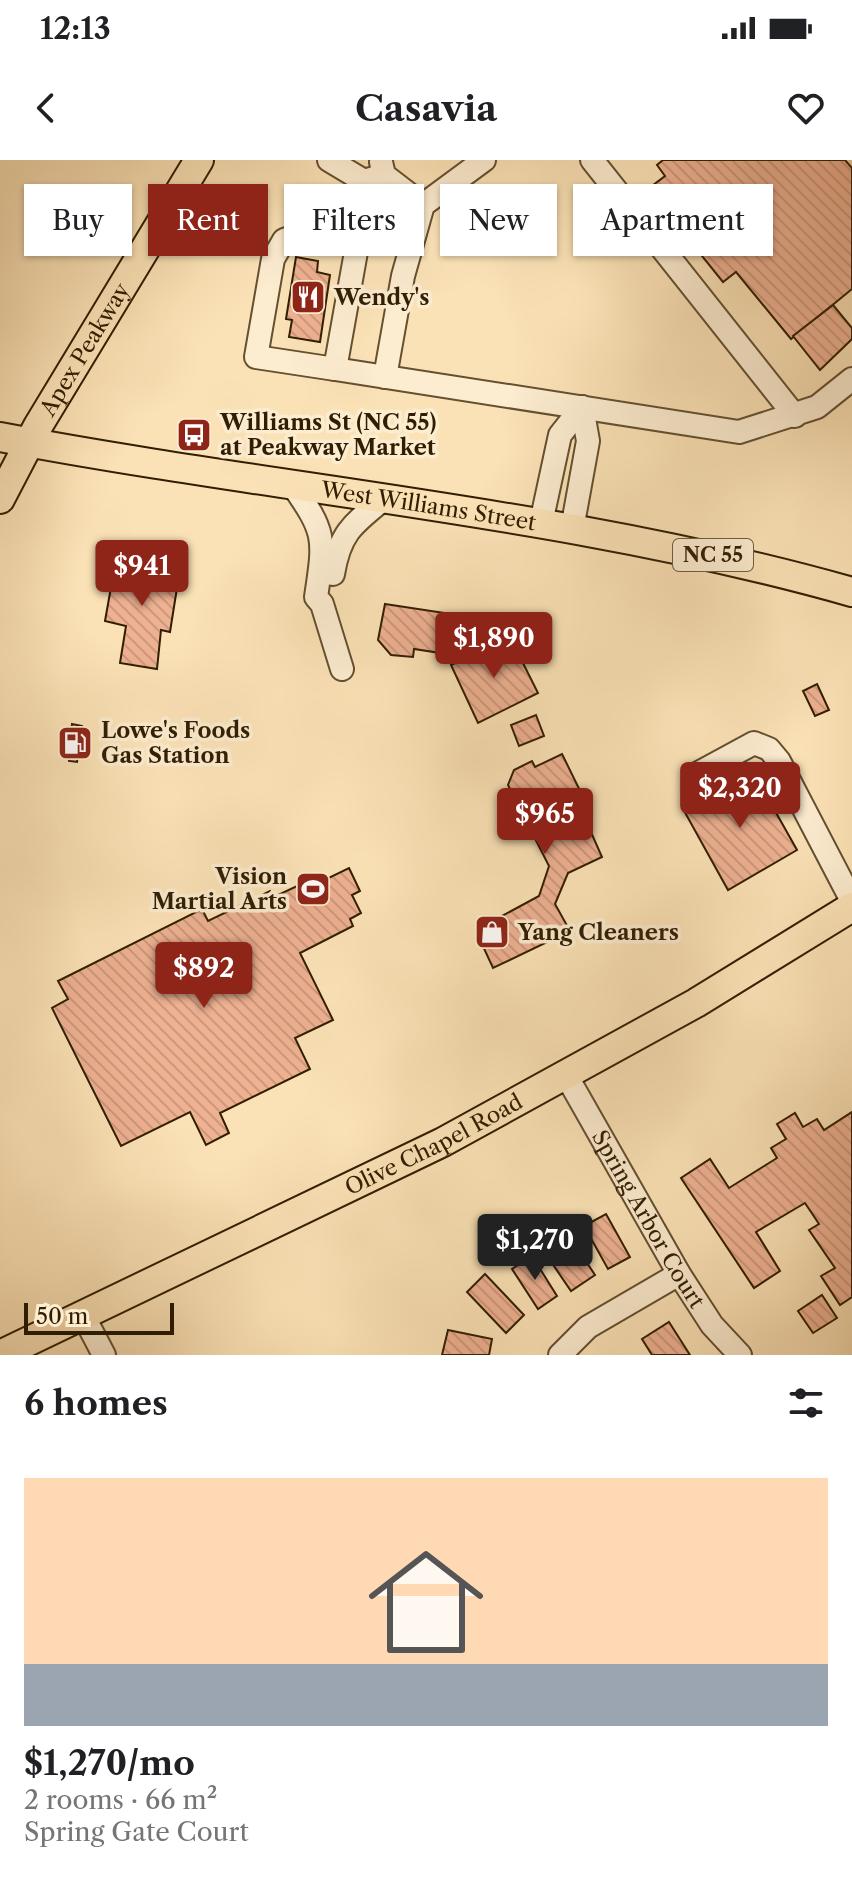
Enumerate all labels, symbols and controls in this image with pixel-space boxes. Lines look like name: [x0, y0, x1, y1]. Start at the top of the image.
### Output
text: 12:13: [40, 10, 111, 47]
icon: back: [24, 86, 68, 130]
text: Casavia: [355, 86, 497, 130]
icon: heart: [784, 86, 828, 130]
chip: Buy: [24, 184, 132, 256]
chip: Rent: [148, 184, 268, 256]
chip: Filters: [284, 184, 424, 256]
chip: New: [440, 184, 557, 256]
chip: Apartment: [573, 184, 773, 256]
street label: Apex Peakway: [33, 277, 135, 422]
restaurant icon: Wendy's: [289, 278, 327, 316]
place label: Wendy's: [333, 284, 429, 311]
place label: Williams St (NC 55) at Peakway Market: [219, 409, 436, 461]
bus stop icon: Williams St (NC 55) at Peakway Market: [175, 416, 213, 454]
street label: West Williams Street: [318, 475, 538, 536]
road number: NC 55: [673, 539, 753, 571]
pin: $941: [95, 540, 189, 608]
text: $941: [113, 550, 171, 582]
pin: $1,890: [429, 612, 559, 680]
text: $1,890: [453, 622, 535, 654]
place label: Lowe's Foods Gas Station: [101, 717, 250, 769]
fuel station icon: Lowe's Foods Gas Station: [56, 724, 94, 762]
pin: $2,320: [675, 762, 805, 830]
text: $2,320: [698, 772, 782, 804]
pin: $965: [498, 788, 592, 856]
text: $965: [515, 798, 575, 830]
place label: Vision Martial Arts: [152, 863, 287, 915]
sports icon: Vision Martial Arts: [294, 870, 332, 908]
shop icon: Yang Cleaners: [473, 913, 511, 951]
place label: Yang Cleaners: [517, 919, 679, 946]
pin: $892: [157, 942, 251, 1010]
text: $892: [173, 952, 235, 984]
street label: Olive Chapel Road: [340, 1088, 527, 1201]
street label: Spring Arbor Court: [587, 1125, 711, 1313]
pin: $1,270: [470, 1214, 600, 1282]
text: $1,270: [496, 1224, 574, 1256]
scale bar: [24, 1299, 174, 1335]
text: 50 m: [36, 1303, 88, 1330]
icon: filters: [784, 1381, 828, 1425]
text: 6 homes: [24, 1382, 168, 1424]
icon: home: [354, 1530, 498, 1674]
text: $1,270/mo: [24, 1742, 195, 1784]
text: 2 rooms · 66 m²: [24, 1784, 217, 1816]
text: Spring Gate Court: [24, 1816, 249, 1848]

